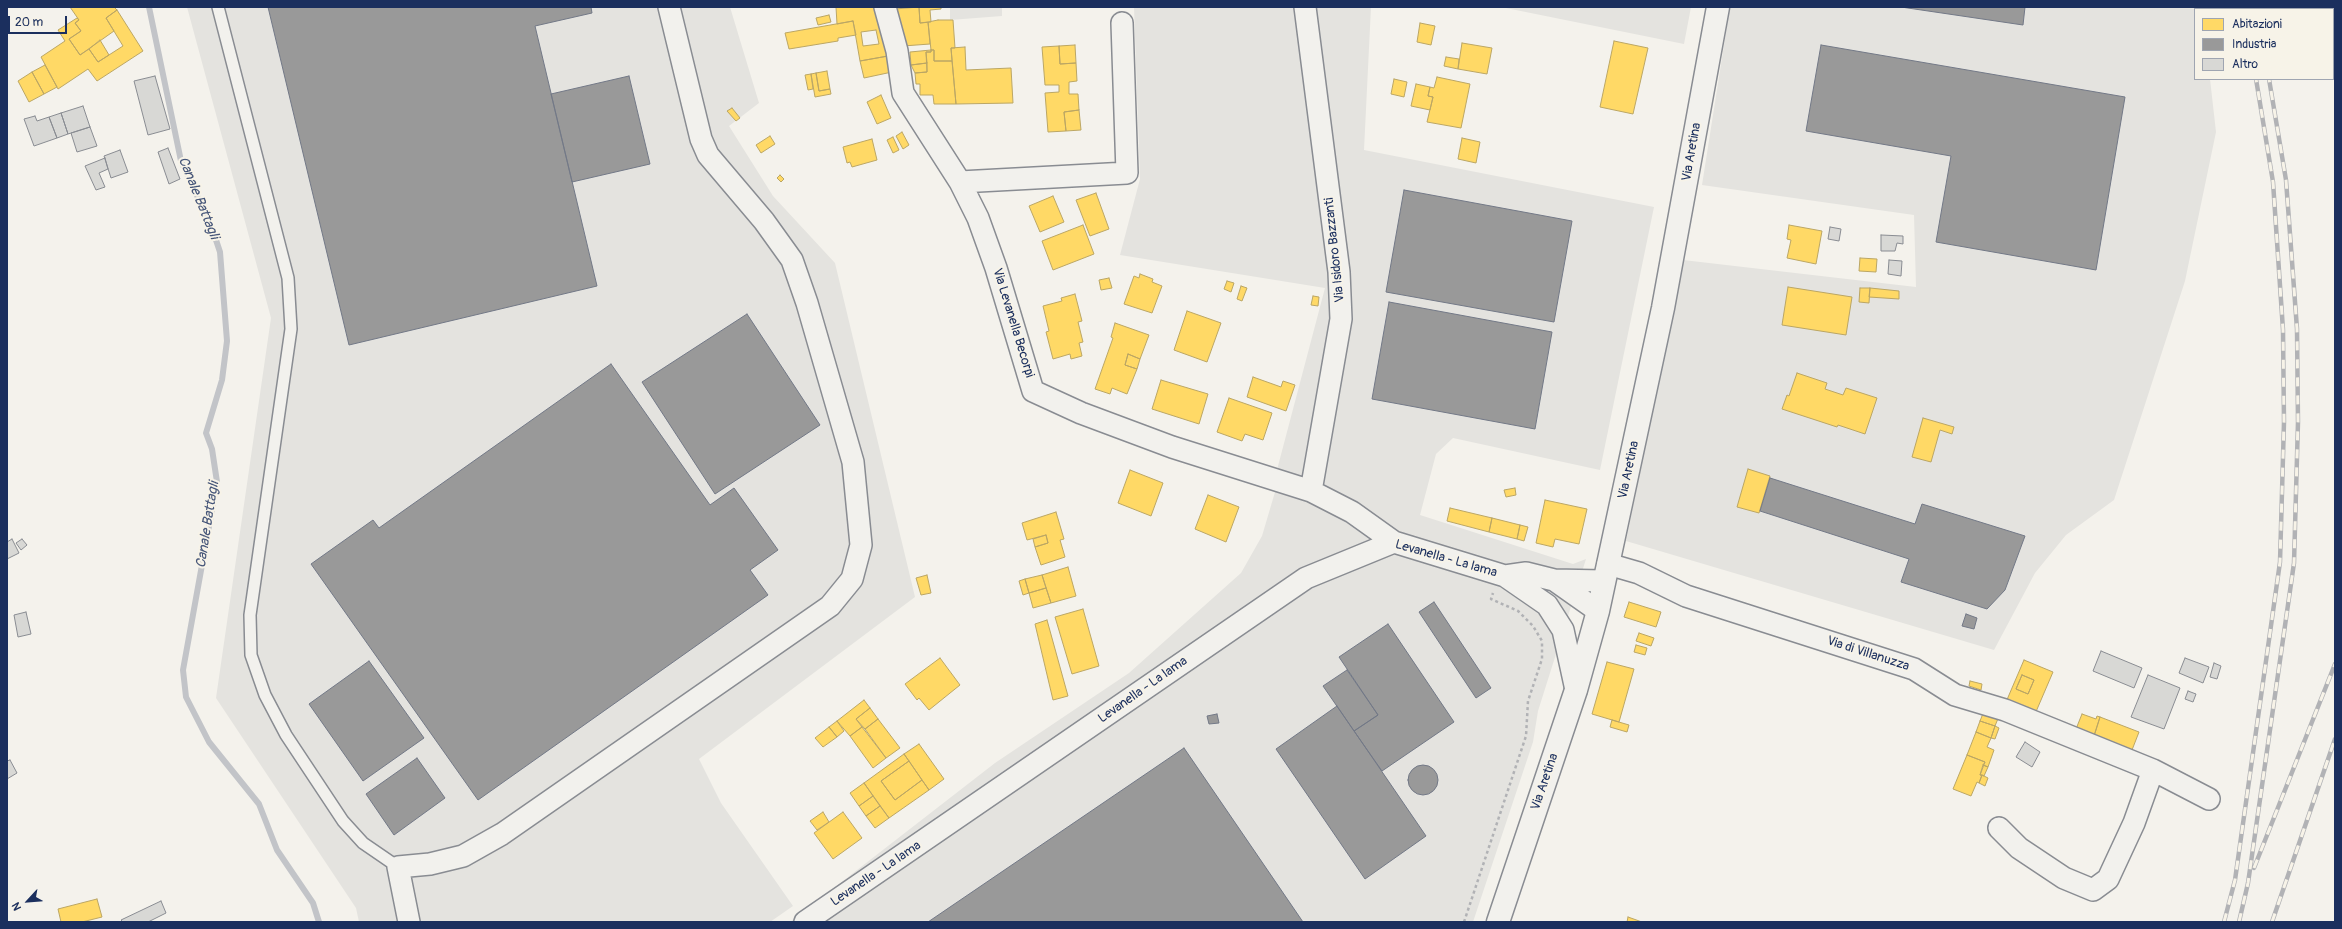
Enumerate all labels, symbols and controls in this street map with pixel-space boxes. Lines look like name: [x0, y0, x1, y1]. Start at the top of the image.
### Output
scale bar: [10, 8, 69, 34]
legend: [2194, 8, 2334, 80]
text: 20 m: [15, 15, 43, 30]
text: Abitazioni: [2232, 17, 2282, 32]
text: Industria: [2232, 37, 2276, 52]
text: Altro: [2232, 57, 2258, 72]
street label: Via Aretina: [1679, 122, 1705, 182]
water label: Canale Battagli: [174, 154, 222, 242]
street label: Via Isidoro Bazzanti: [1322, 197, 1348, 303]
street label: Via Levanella Becorpi: [989, 266, 1037, 380]
street label: Via Aretina: [1615, 440, 1643, 500]
water label: Canale Battagli: [193, 481, 223, 569]
street label: Levanella - La lama: [1393, 537, 1499, 581]
street label: Via di Villanuzza: [1825, 633, 1911, 675]
street label: Levanella - La lama: [1095, 653, 1191, 727]
street label: Via Aretina: [1528, 752, 1562, 812]
street label: Levanella - La lama: [828, 838, 924, 910]
north arrow: [8, 881, 48, 921]
text: N: [9, 900, 24, 913]

